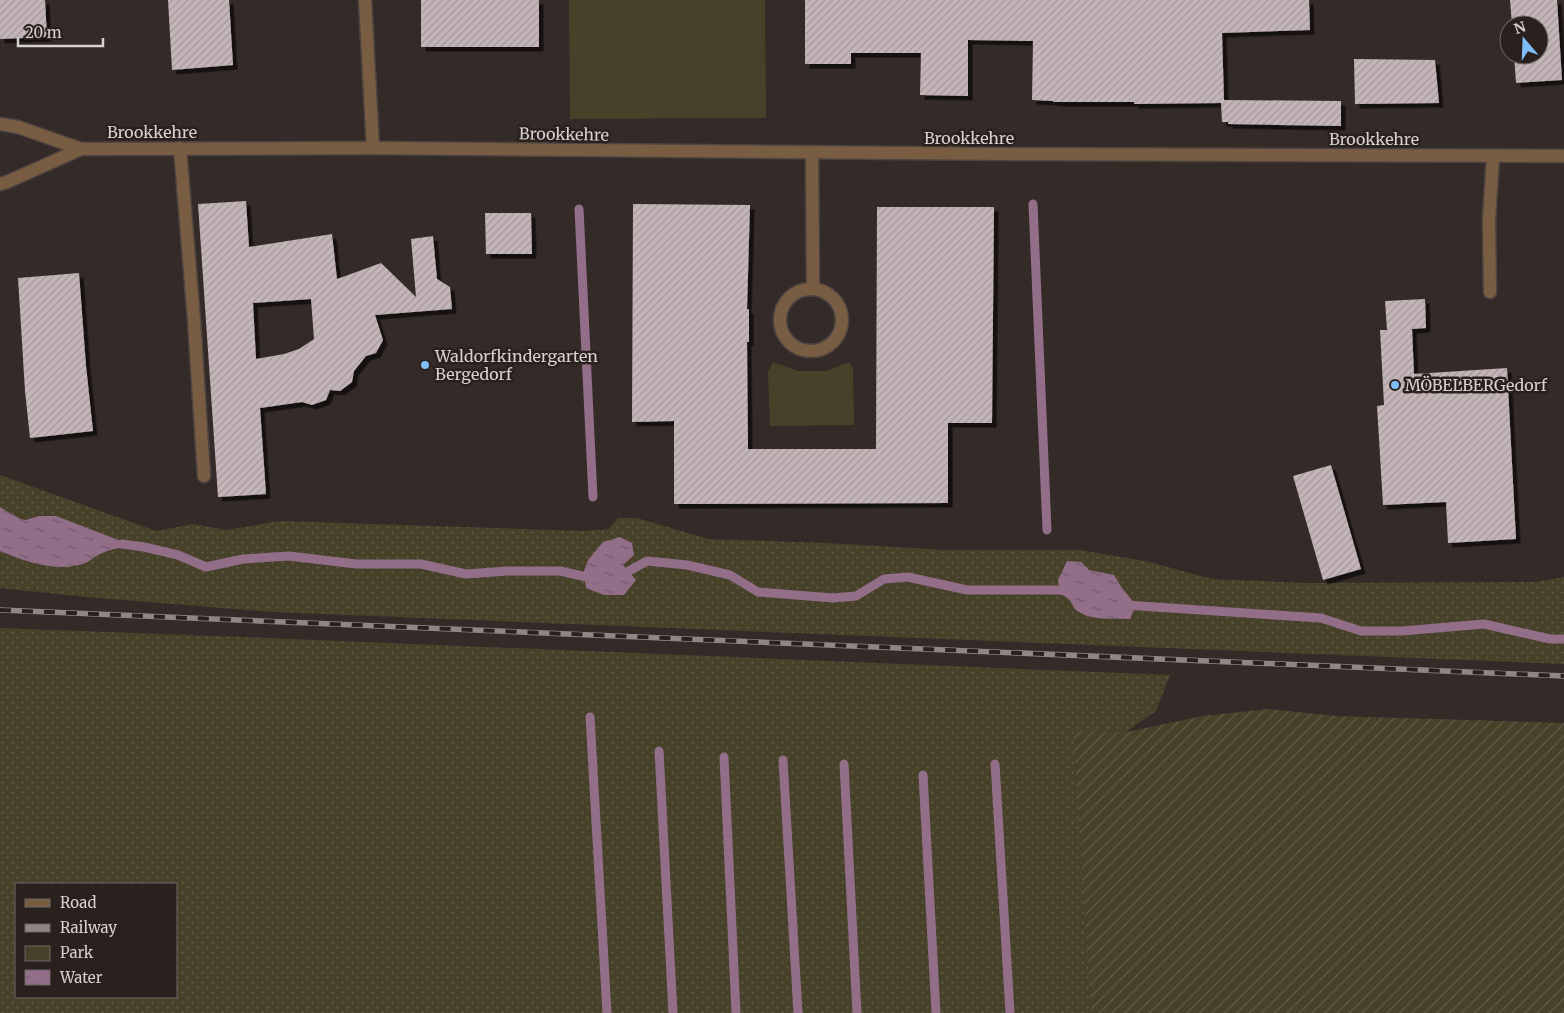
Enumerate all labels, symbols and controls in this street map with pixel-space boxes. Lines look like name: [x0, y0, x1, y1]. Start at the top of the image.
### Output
scale bar: [18, 15, 102, 47]
north arrow: [1499, 15, 1549, 65]
text: N: [1512, 17, 1528, 38]
text: 20 m: [25, 23, 62, 42]
street label: Brookkehre: [107, 122, 197, 142]
street label: Brookkehre: [519, 123, 609, 145]
street label: Brookkehre: [924, 128, 1014, 148]
street label: Brookkehre: [1329, 129, 1419, 149]
place label: Waldorfkindergarten Bergedorf: [434, 346, 598, 384]
marker: Waldorfkindergarten Bergedorf: [419, 359, 431, 371]
place label: MÖBELBERGedorf: [1405, 375, 1548, 395]
marker: MÖBELBERGedorf: [1389, 379, 1401, 391]
legend: [15, 883, 178, 998]
text: Road: [60, 893, 96, 912]
text: Railway: [60, 918, 117, 937]
text: Park: [60, 943, 94, 962]
text: Water: [59, 968, 103, 987]

